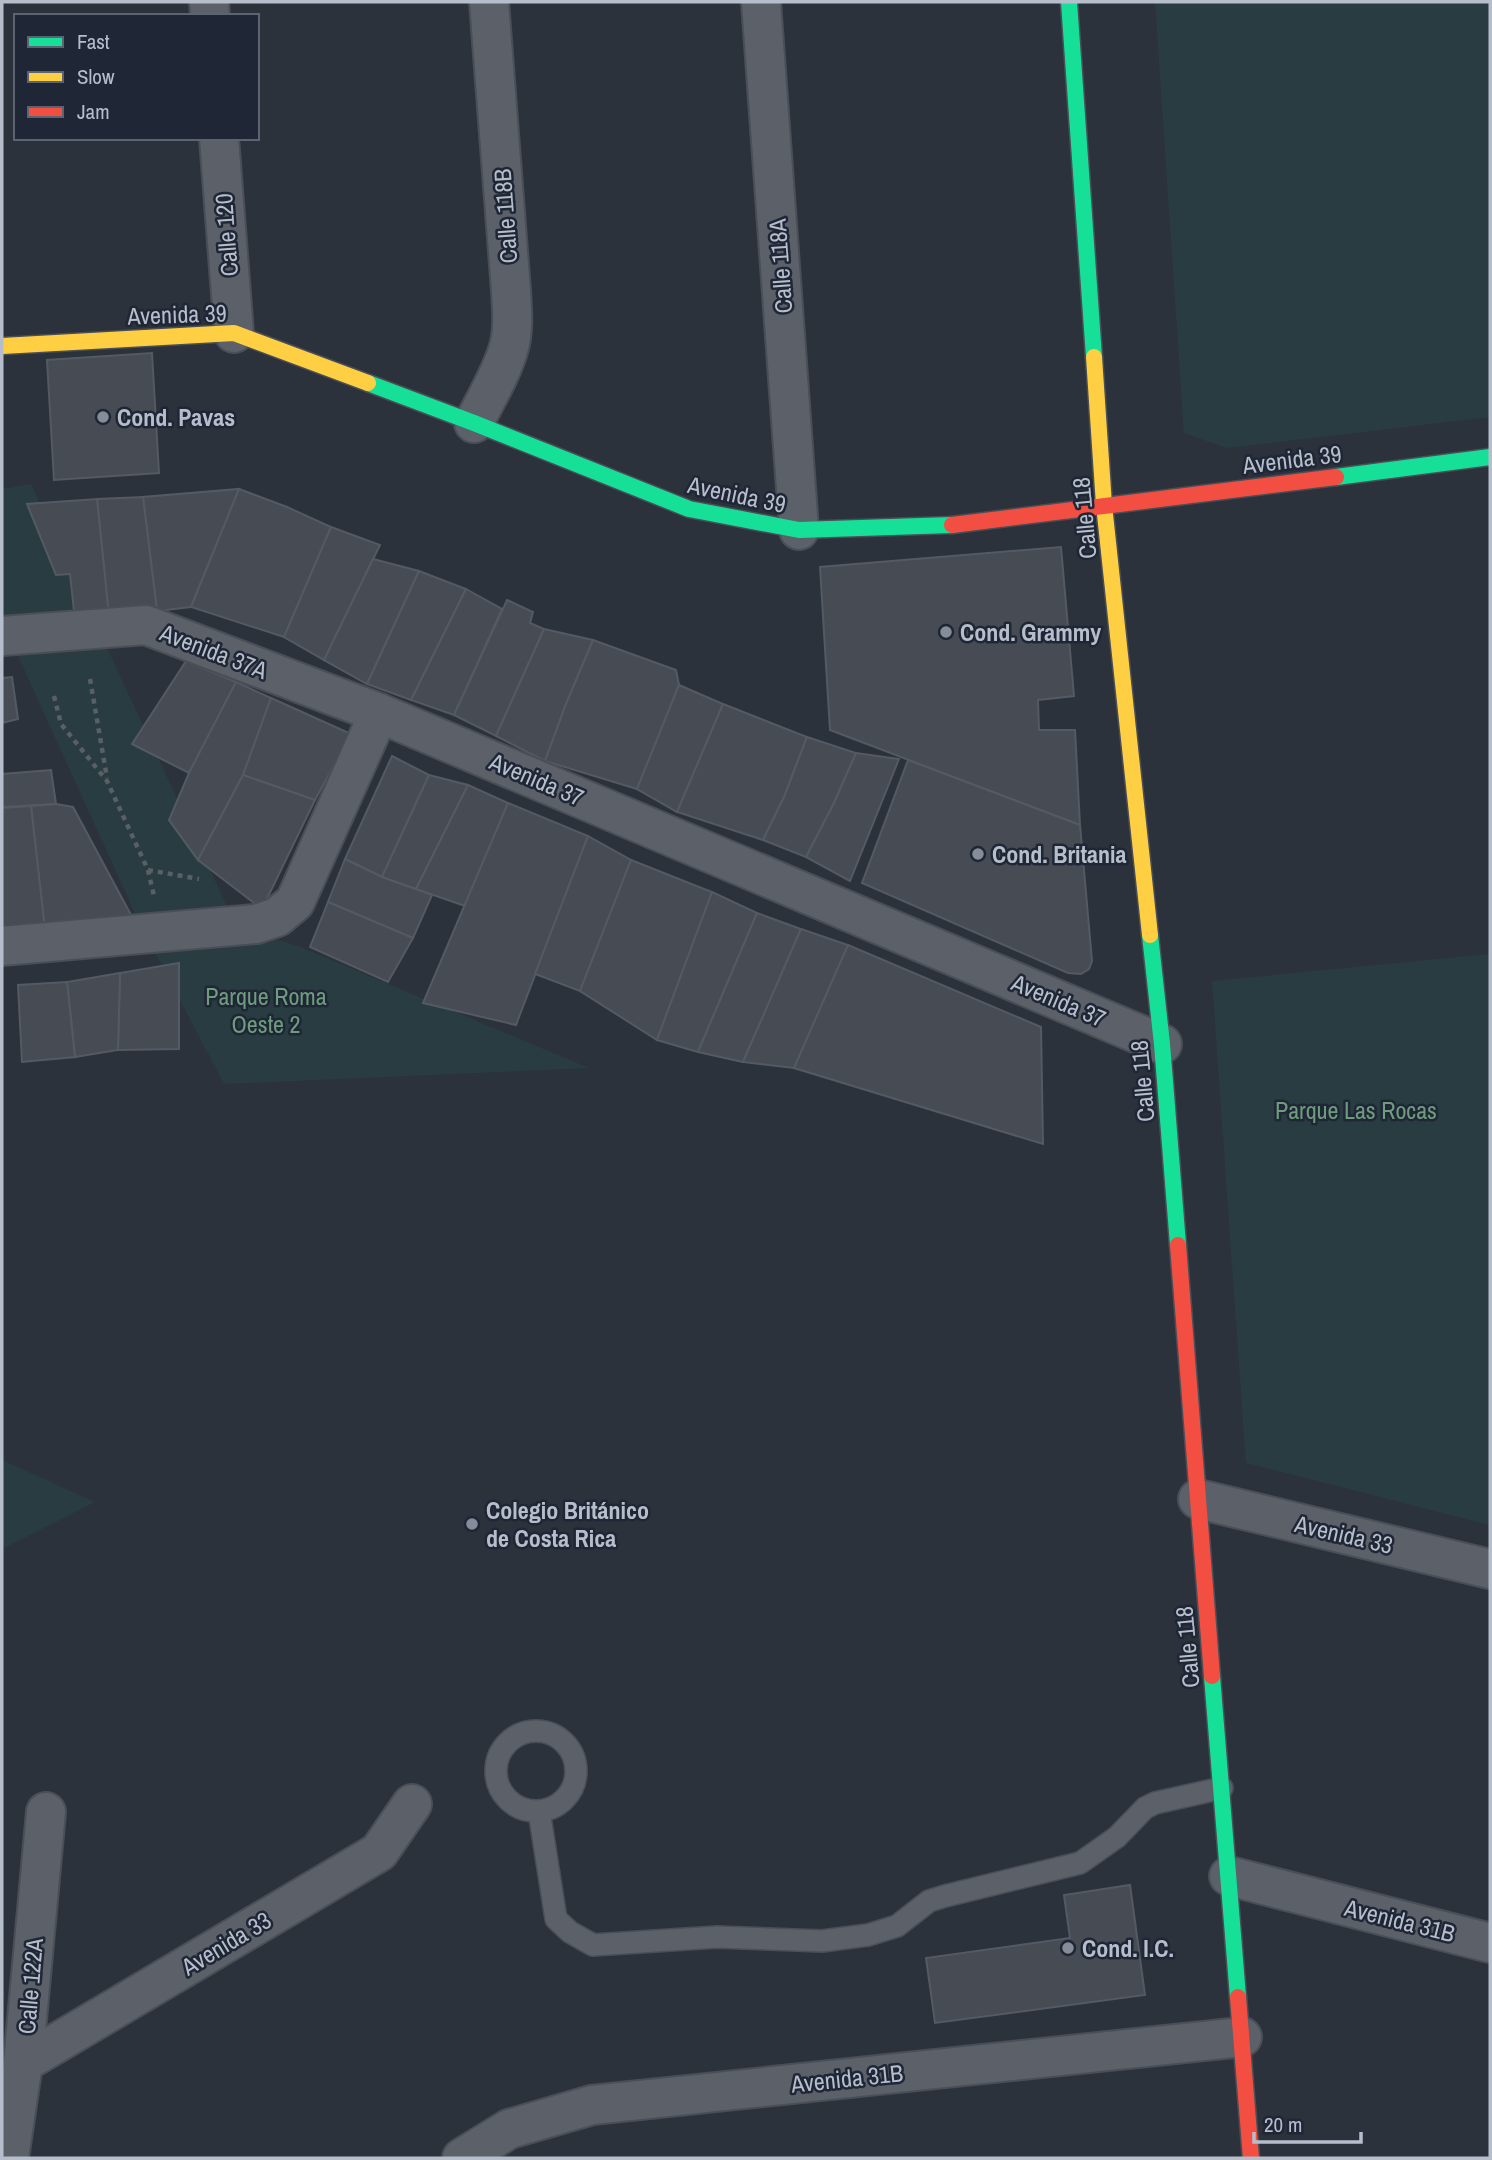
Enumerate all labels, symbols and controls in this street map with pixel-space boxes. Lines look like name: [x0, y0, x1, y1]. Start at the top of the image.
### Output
legend: [14, 14, 259, 140]
text: Fast: [77, 27, 110, 56]
text: Slow: [77, 62, 115, 91]
text: Jam: [77, 97, 110, 126]
street label: Calle 118B: [486, 168, 524, 264]
street label: Calle 120: [207, 192, 245, 278]
street label: Calle 118A: [761, 217, 799, 314]
street label: Avenida 39: [126, 296, 227, 332]
place label: Cond. Pavas: [117, 401, 235, 433]
marker: Cond. Pavas: [95, 409, 111, 425]
street label: Avenida 39: [1240, 437, 1343, 481]
street label: Avenida 39: [684, 468, 789, 520]
street label: Calle 118: [1065, 476, 1103, 560]
street label: Avenida 37A: [155, 616, 273, 686]
place label: Cond. Grammy: [960, 616, 1101, 648]
marker: Cond. Grammy: [938, 624, 954, 640]
street label: Avenida 37: [484, 744, 589, 813]
place label: Cond. Britania: [992, 838, 1127, 870]
marker: Cond. Britania: [970, 846, 986, 862]
street label: Avenida 37: [1006, 965, 1111, 1034]
park label: Parque Roma Oeste 2: [205, 980, 327, 1040]
street label: Calle 118: [1123, 1039, 1161, 1123]
park label: Parque Las Rocas: [1275, 1094, 1437, 1126]
place label: Colegio Británico de Costa Rica: [486, 1494, 649, 1554]
street label: Avenida 33: [1291, 1507, 1396, 1561]
marker: Colegio Británico de Costa Rica: [464, 1516, 480, 1532]
street label: Calle 118: [1168, 1605, 1206, 1689]
street label: Avenida 31B: [1341, 1891, 1458, 1949]
street label: Avenida 33: [174, 1904, 277, 1983]
place label: Cond. I.C.: [1082, 1932, 1174, 1964]
street label: Calle 122A: [10, 1936, 50, 2035]
marker: Cond. I.C.: [1060, 1940, 1076, 1956]
street label: Avenida 31B: [788, 2056, 905, 2100]
scale bar: [1254, 2100, 1361, 2144]
text: 20 m: [1264, 2110, 1302, 2139]

